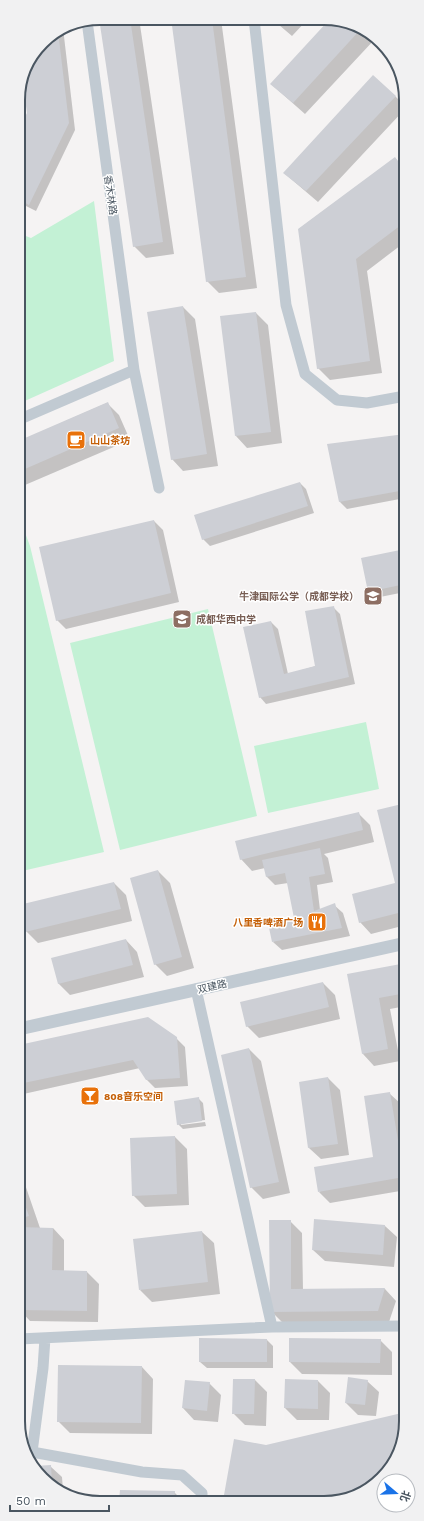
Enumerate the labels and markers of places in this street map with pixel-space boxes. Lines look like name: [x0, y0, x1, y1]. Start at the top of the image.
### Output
cafe icon: 山山茶坊: [65, 429, 87, 451]
place label: 山山茶坊: [90, 435, 130, 446]
school or university icon: 牛津国际公学（成都学校）: [362, 585, 384, 607]
place label: 牛津国际公学（成都学校）: [239, 590, 359, 602]
school or university icon: 成都华西中学: [171, 608, 193, 630]
place label: 成都华西中学: [196, 613, 256, 625]
restaurant icon: 八里香啤酒广场: [306, 911, 328, 933]
place label: 八里香啤酒广场: [233, 917, 303, 928]
bar icon: 808音乐空间: [79, 1085, 101, 1107]
place label: 808音乐空间: [104, 1091, 163, 1102]

